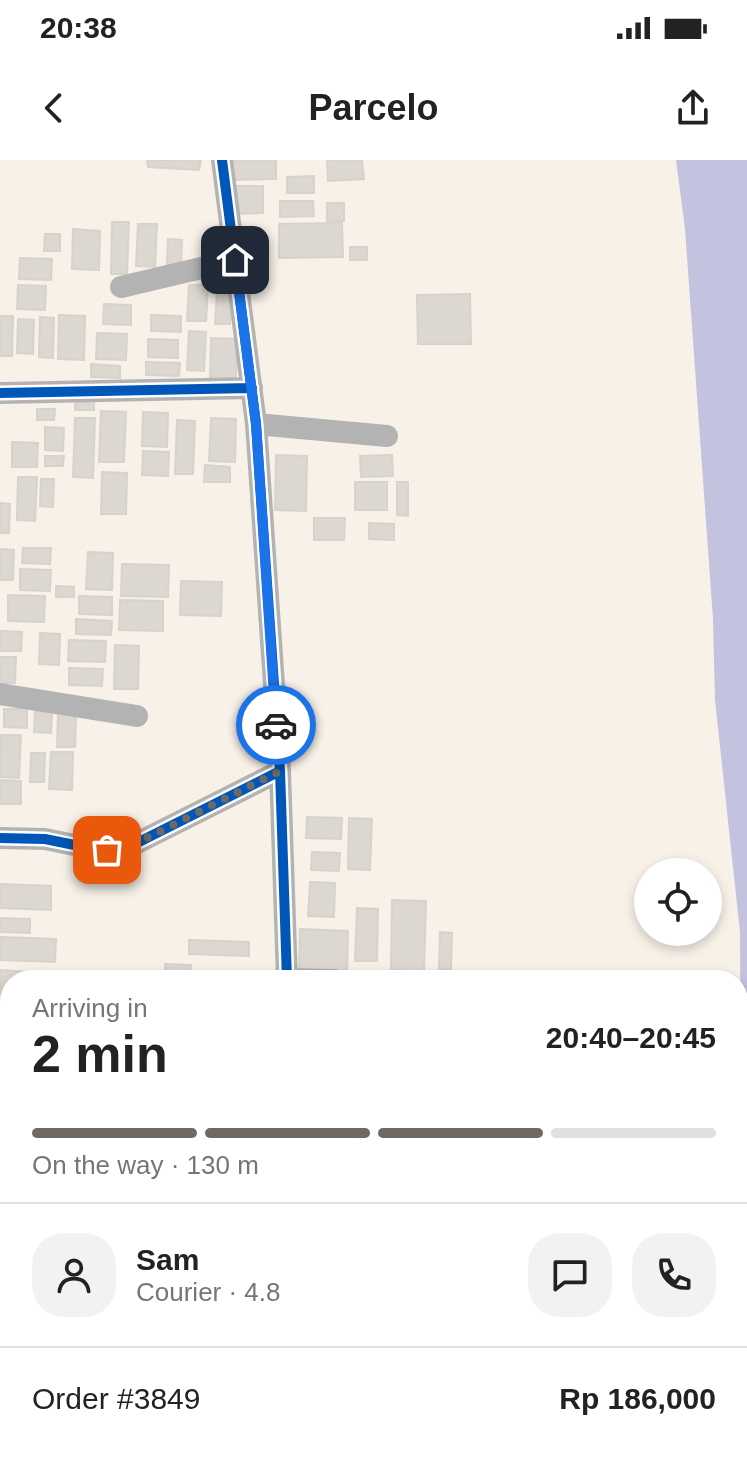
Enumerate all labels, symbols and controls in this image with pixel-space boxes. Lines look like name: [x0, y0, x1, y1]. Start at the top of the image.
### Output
text: 20:38: [40, 11, 117, 44]
icon: back: [32, 86, 76, 130]
icon: share: [671, 86, 715, 130]
text: Parcelo: [308, 87, 439, 128]
pin: [201, 226, 269, 294]
icon: home: [213, 238, 257, 282]
courier: [236, 685, 316, 765]
icon: car: [254, 703, 298, 747]
pin: [73, 816, 141, 884]
icon: bag: [85, 828, 129, 872]
map controls: [634, 858, 722, 946]
button: locate: [634, 858, 722, 946]
text: Arriving in: [32, 993, 148, 1023]
text: 20:40–20:45: [546, 1021, 716, 1054]
text: 2 min: [32, 1025, 168, 1083]
text: On the way · 130 m: [32, 1150, 259, 1180]
button: person: [32, 1233, 116, 1317]
button: chat: [528, 1233, 612, 1317]
button: phone: [632, 1233, 716, 1317]
text: Sam: [136, 1243, 199, 1276]
text: Courier · 4.8: [136, 1277, 281, 1307]
text: Order #3849: [32, 1382, 200, 1415]
text: Rp 186,000: [559, 1382, 716, 1415]

